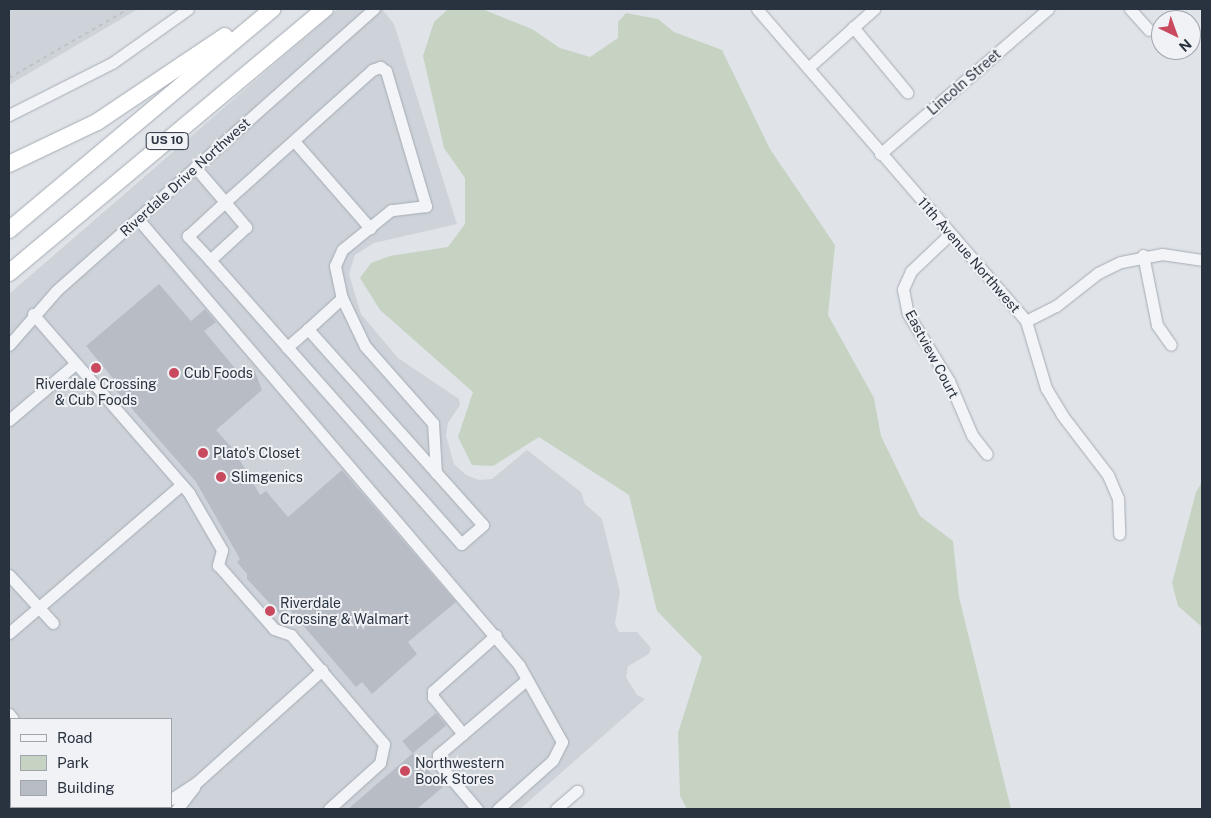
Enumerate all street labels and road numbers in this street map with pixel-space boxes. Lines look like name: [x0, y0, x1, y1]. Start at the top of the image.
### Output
street label: Lincoln Street: [924, 46, 1004, 118]
street label: Riverdale Drive Northwest: [116, 114, 254, 240]
road number: US 10: [144, 132, 190, 150]
street label: 11th Avenue Northwest: [914, 194, 1024, 316]
street label: Eastview Court: [902, 307, 962, 401]

